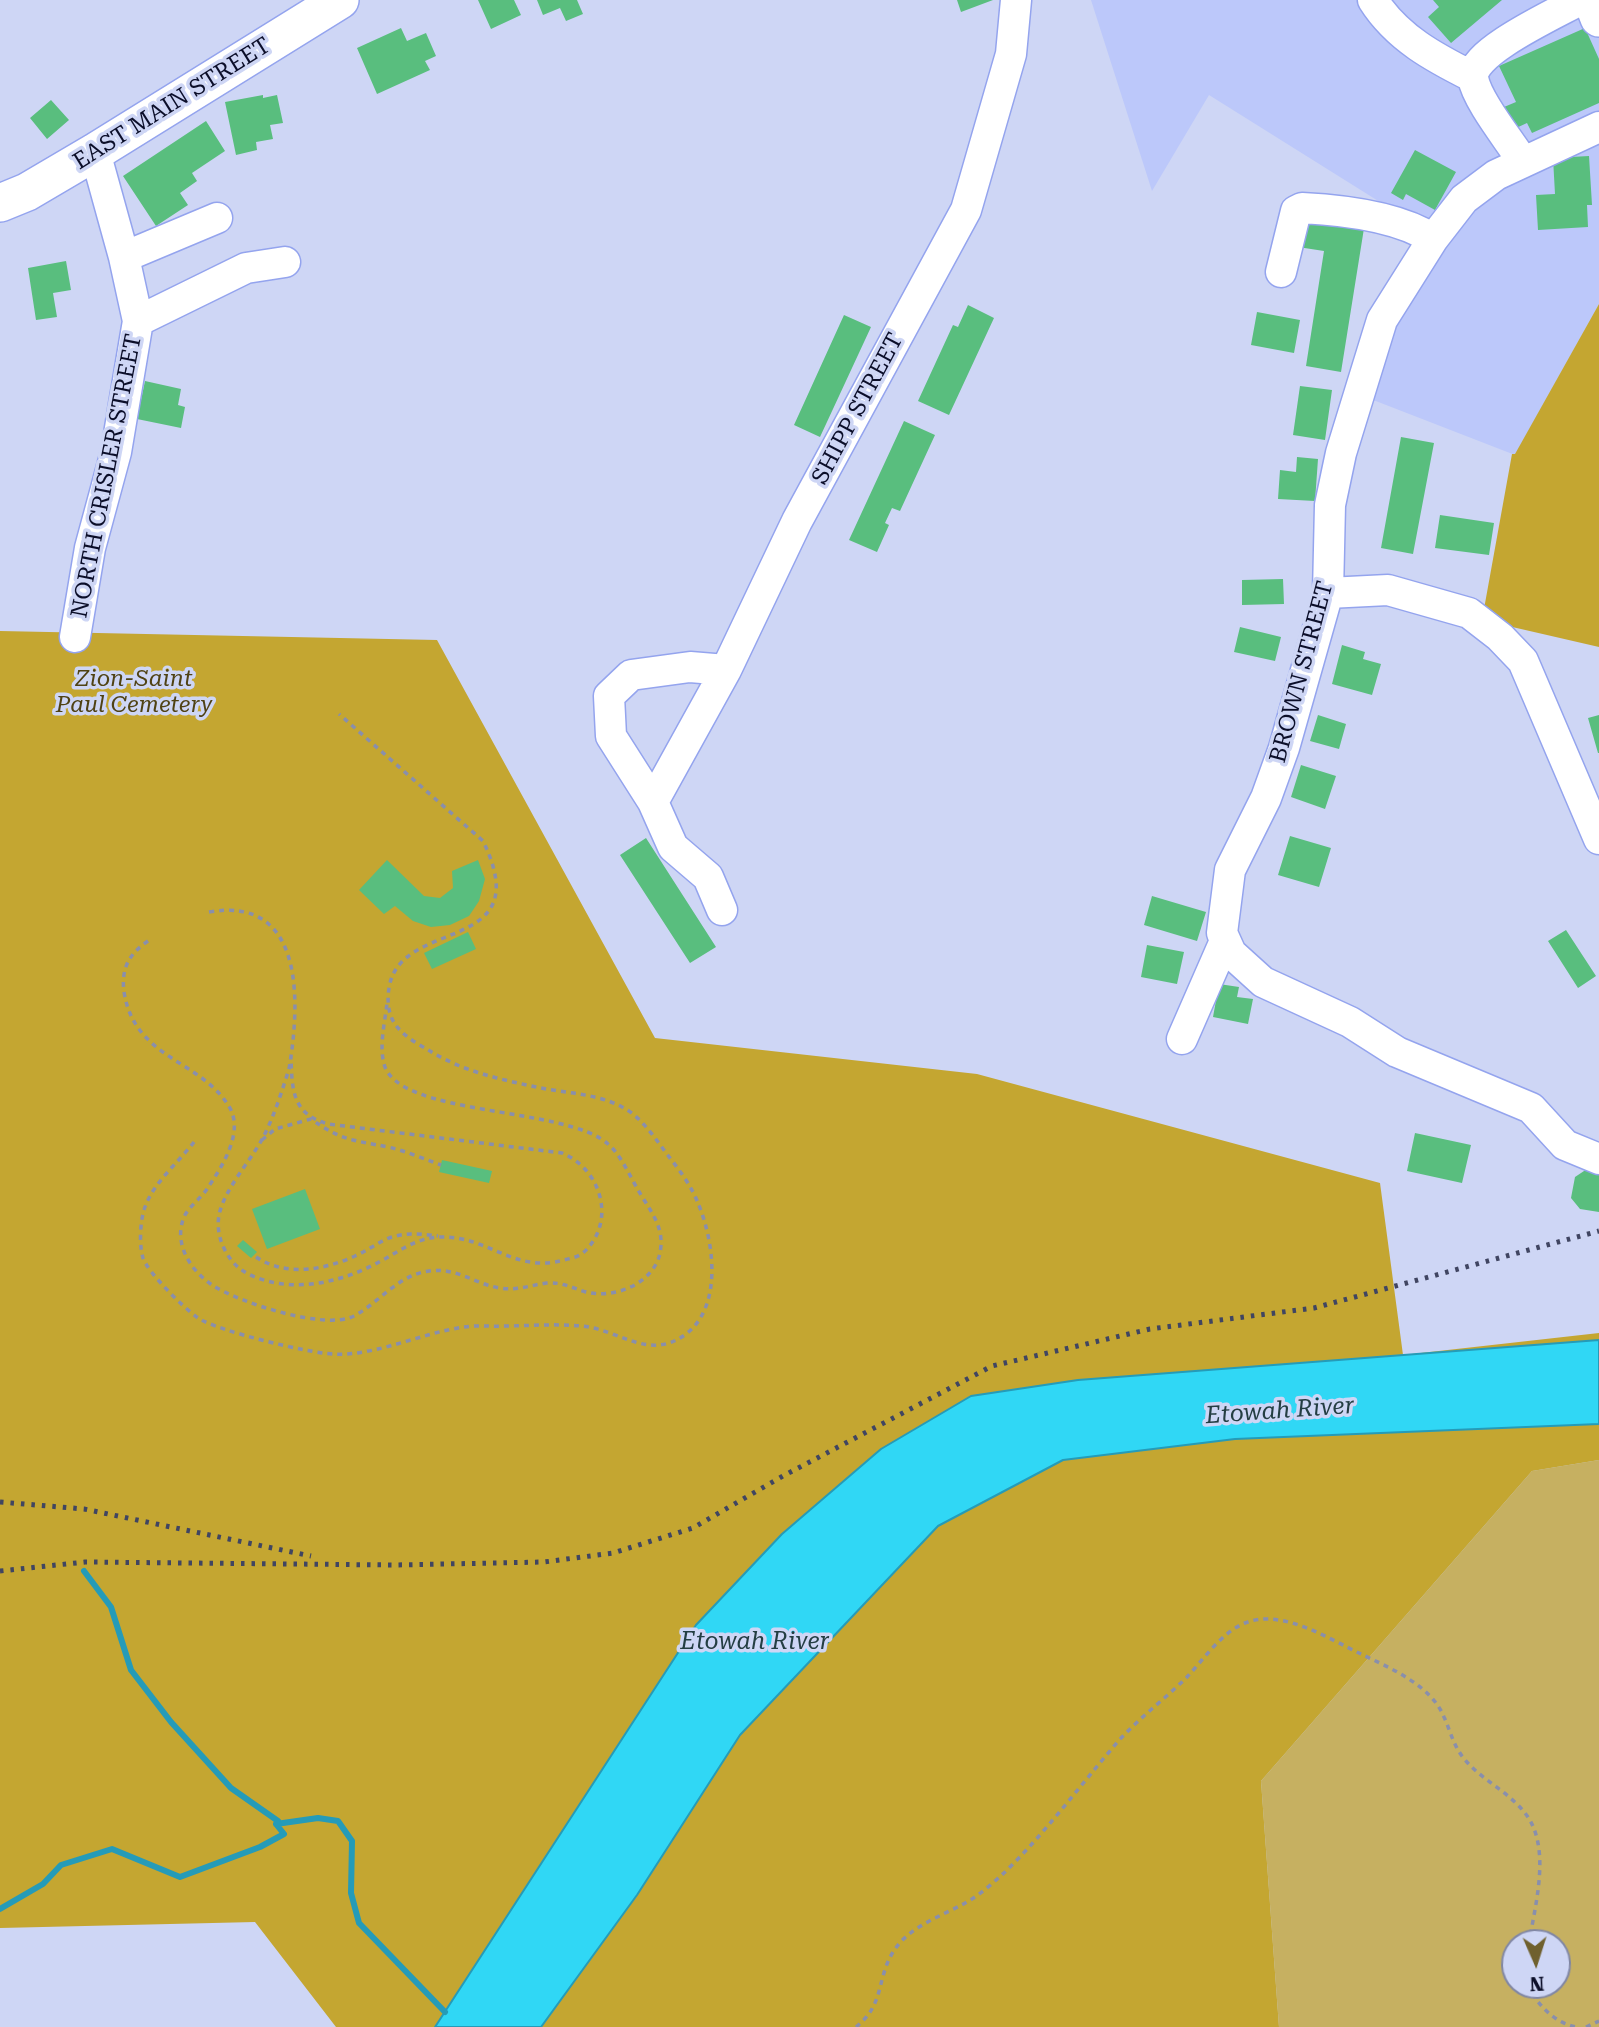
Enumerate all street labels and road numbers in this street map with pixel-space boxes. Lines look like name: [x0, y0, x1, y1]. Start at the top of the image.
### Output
street label: EAST MAIN STREET: [68, 32, 276, 176]
street label: SHIPP STREET: [807, 329, 909, 489]
street label: NORTH CRISLER STREET: [66, 332, 148, 620]
street label: BROWN STREET: [1264, 578, 1340, 766]

